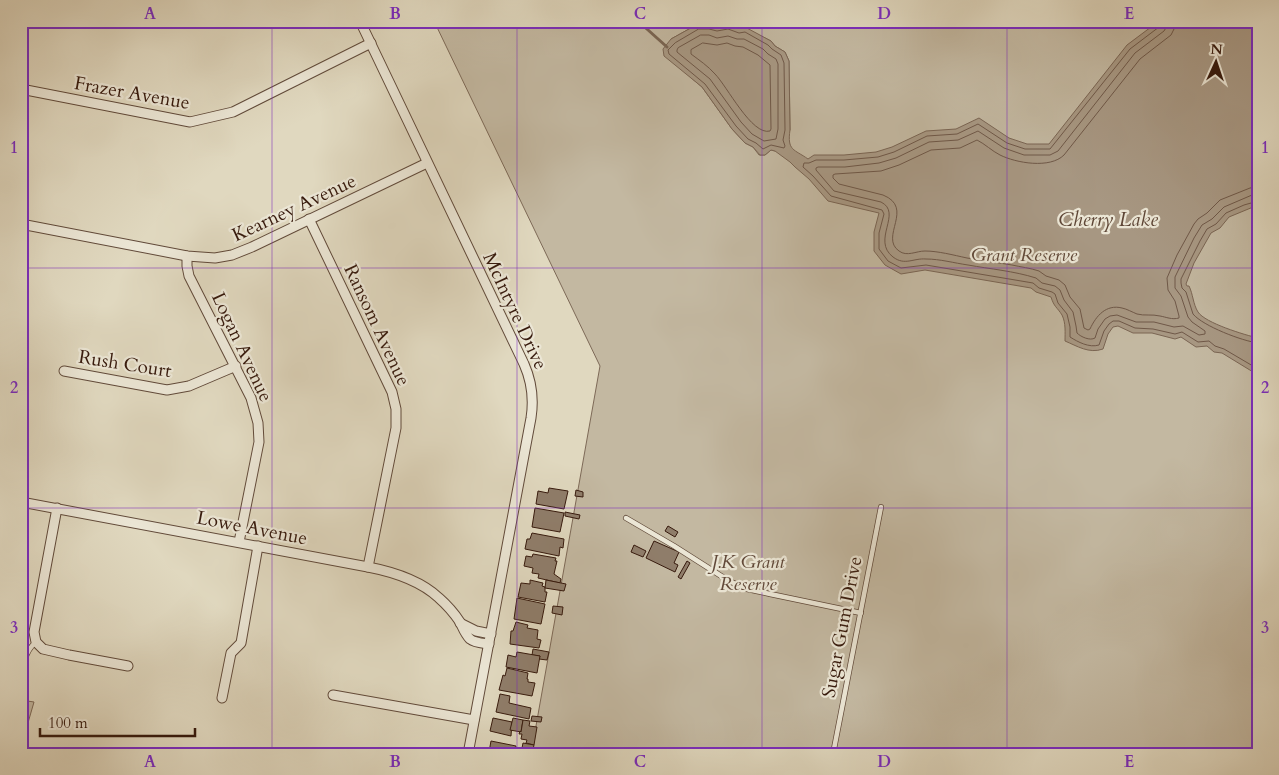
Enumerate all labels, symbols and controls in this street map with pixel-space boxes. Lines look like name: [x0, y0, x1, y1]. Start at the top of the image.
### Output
text: A: [144, 3, 156, 25]
text: B: [389, 3, 401, 25]
text: C: [634, 3, 646, 25]
text: D: [877, 3, 891, 25]
text: E: [1124, 3, 1134, 25]
north arrow: [1192, 38, 1242, 88]
text: N: [1210, 40, 1223, 59]
street label: Frazer Avenue: [72, 70, 192, 116]
text: 1: [10, 137, 18, 159]
text: 1: [1261, 137, 1269, 159]
street label: Kearney Avenue: [228, 168, 360, 248]
water label: Cherry Lake: [1058, 206, 1158, 233]
park label: Grant Reserve: [971, 242, 1078, 268]
street label: McIntyre Drive: [476, 248, 554, 374]
street label: Ransom Avenue: [337, 260, 417, 390]
street label: Logan Avenue: [205, 288, 279, 406]
street label: Rush Court: [77, 344, 173, 384]
text: 2: [10, 377, 18, 399]
text: 2: [1261, 377, 1269, 399]
street label: Lowe Avenue: [194, 505, 310, 551]
park label: J.K Grant Reserve: [707, 549, 785, 597]
street label: Sugar Gum Drive: [816, 554, 868, 700]
text: 3: [10, 617, 18, 639]
text: 3: [1261, 617, 1269, 639]
scale bar: [40, 705, 195, 737]
text: 100 m: [48, 713, 88, 733]
text: A: [144, 751, 156, 773]
text: B: [389, 751, 401, 773]
text: C: [634, 751, 646, 773]
text: D: [877, 751, 891, 773]
text: E: [1124, 751, 1134, 773]

